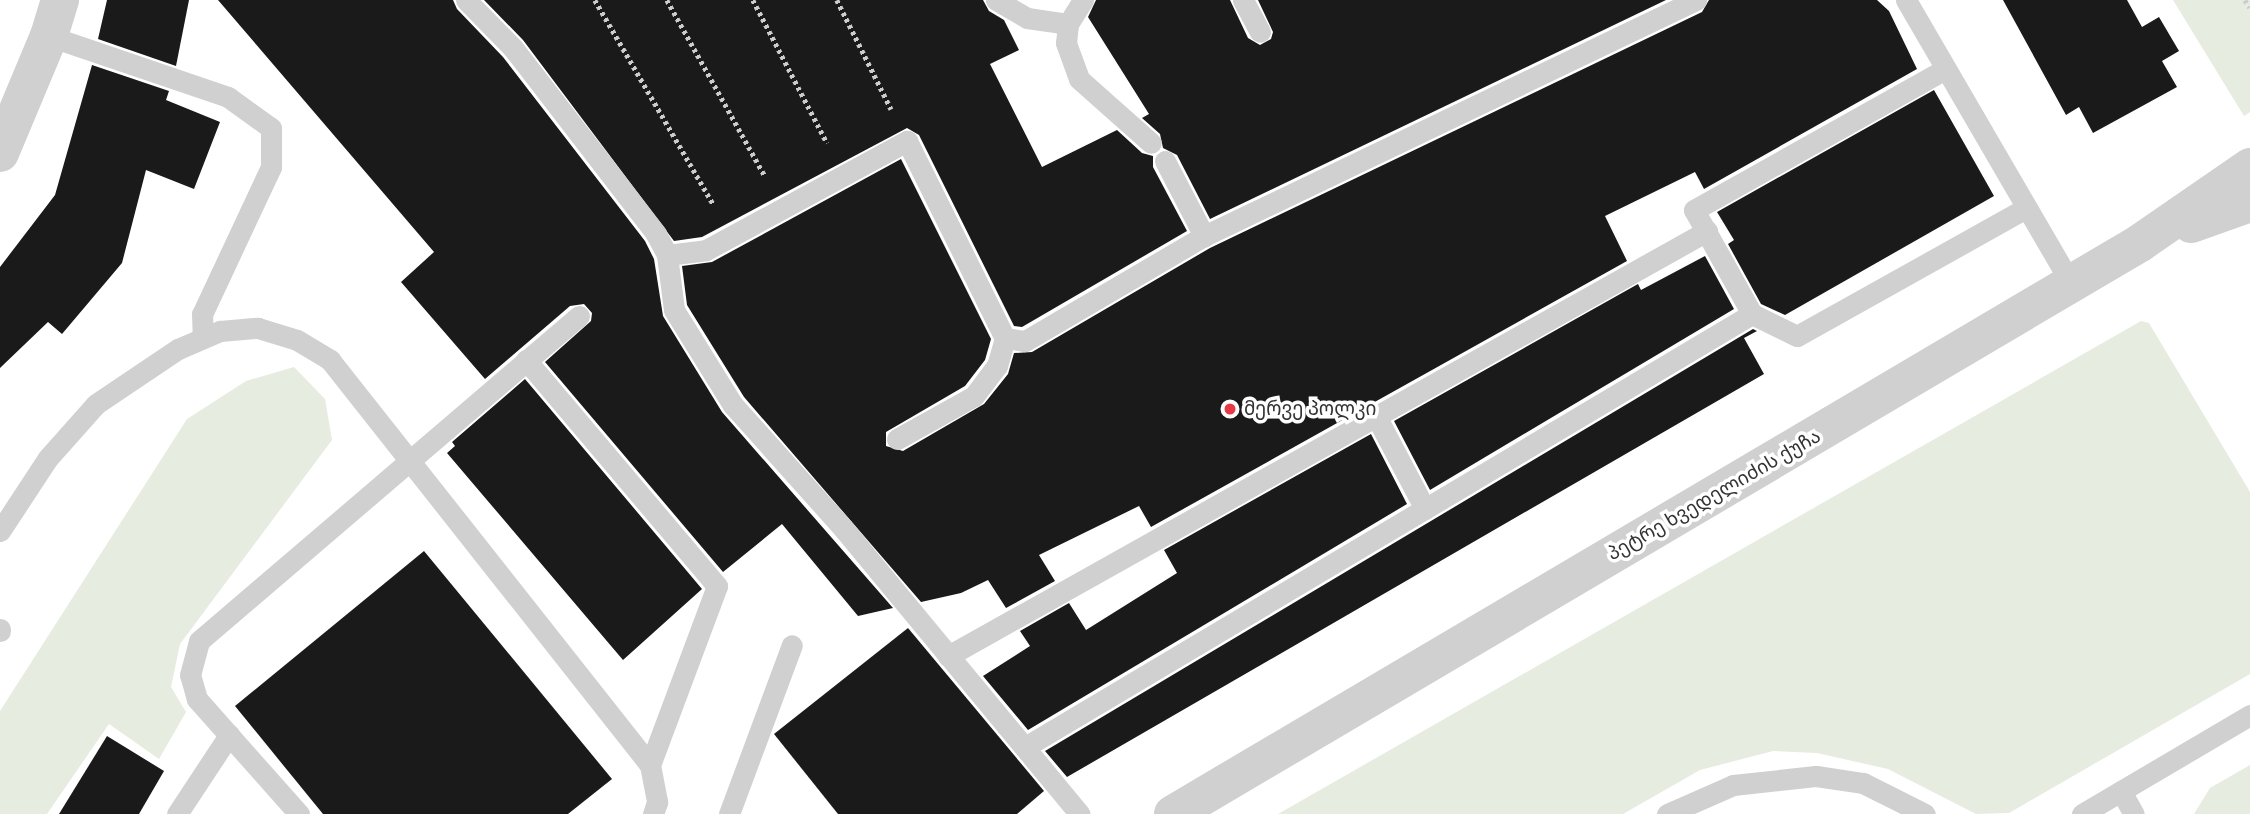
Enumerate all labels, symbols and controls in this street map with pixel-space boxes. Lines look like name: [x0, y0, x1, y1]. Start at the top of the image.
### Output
place label: მერვე პოლკი: [1244, 398, 1376, 420]
marker: მერვე პოლკი: [1222, 401, 1238, 417]
street label: პეტრე ხვედელიძის ქუჩა: [1603, 425, 1825, 565]

